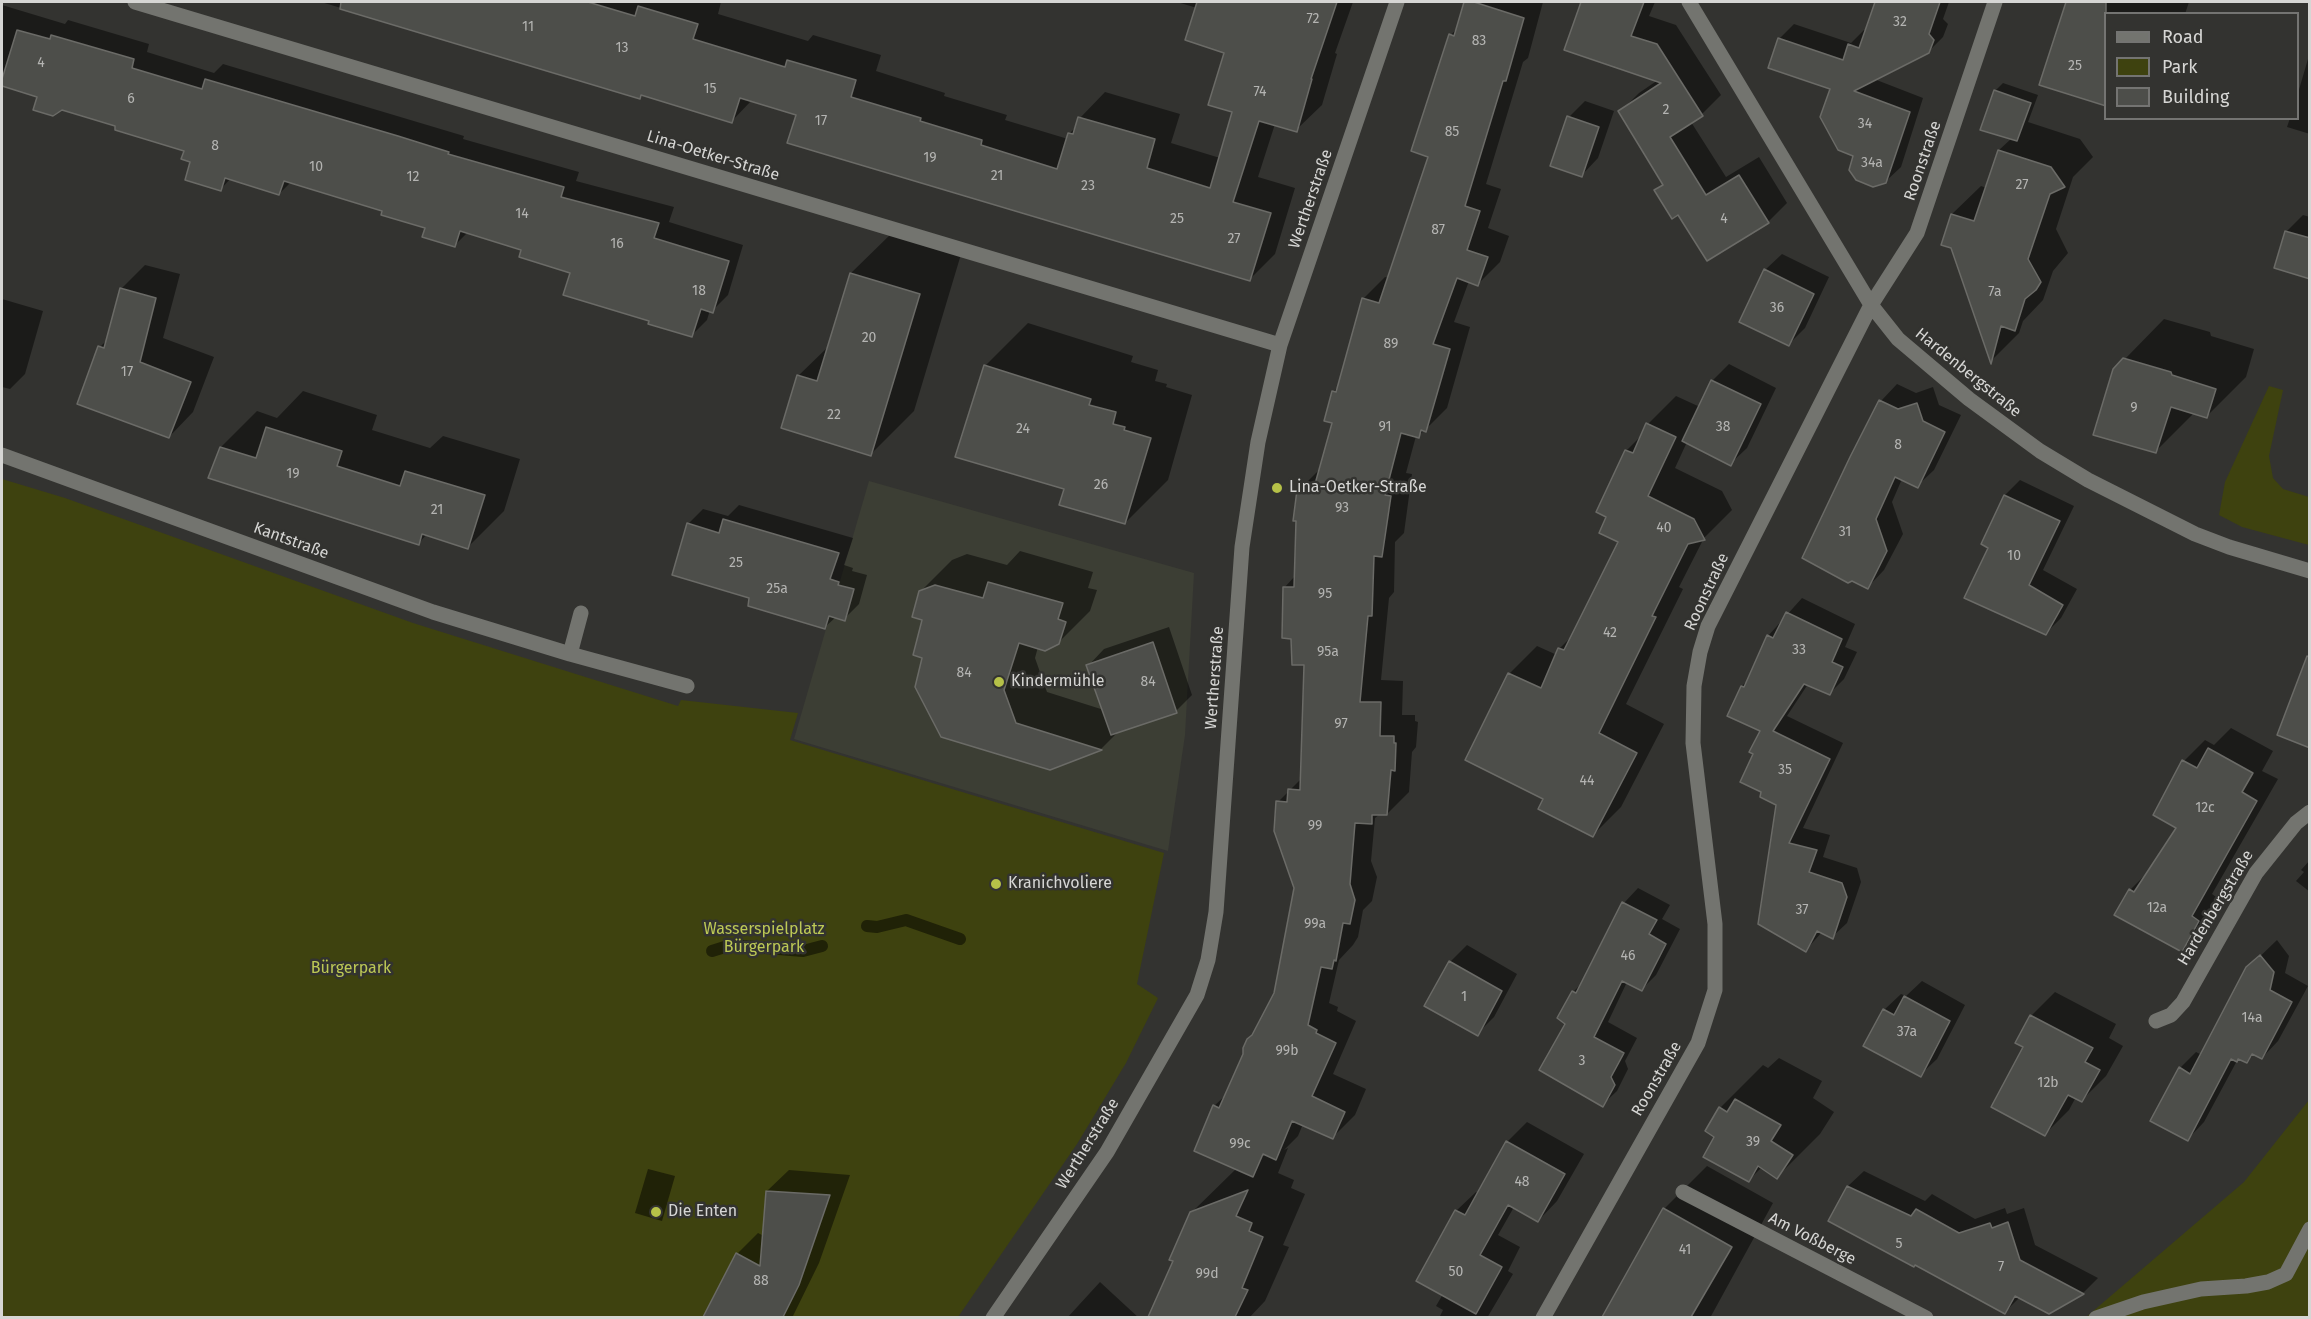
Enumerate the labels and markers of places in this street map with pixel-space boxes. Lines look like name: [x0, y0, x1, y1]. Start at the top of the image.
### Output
place label: Lina-Oetker-Straße: [1289, 478, 1427, 498]
marker: Lina-Oetker-Straße: [1270, 481, 1284, 495]
place label: Kindermühle: [1011, 672, 1105, 692]
marker: Kindermühle: [992, 675, 1006, 689]
place label: Kranichvoliere: [1008, 874, 1112, 894]
marker: Kranichvoliere: [989, 877, 1003, 891]
place label: Die Enten: [668, 1202, 737, 1222]
marker: Die Enten: [649, 1205, 663, 1219]

